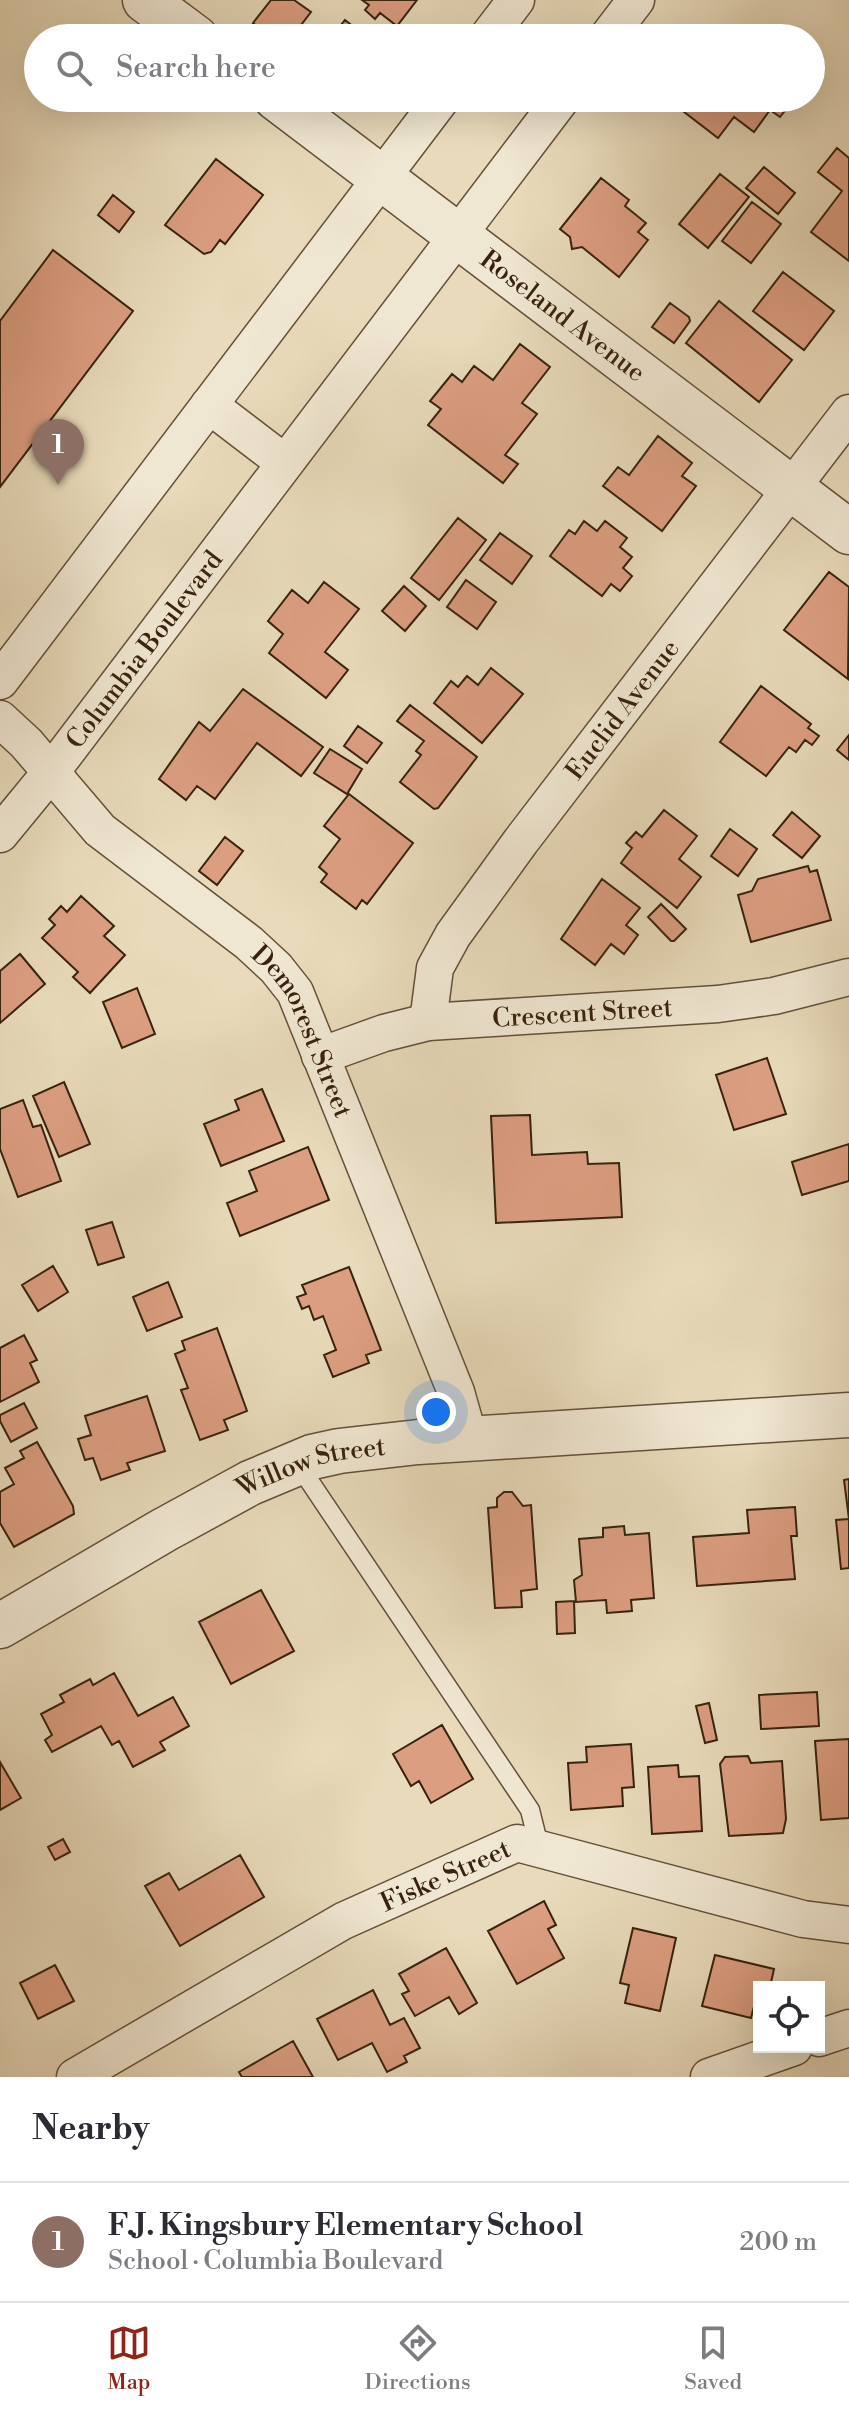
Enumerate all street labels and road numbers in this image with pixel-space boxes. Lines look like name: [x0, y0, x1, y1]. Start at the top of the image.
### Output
street label: Roseland Avenue: [473, 243, 651, 389]
street label: Columbia Boulevard: [59, 545, 230, 755]
street label: Euclid Avenue: [559, 634, 687, 786]
street label: Demorest Street: [244, 938, 359, 1123]
street label: Crescent Street: [491, 992, 673, 1035]
street label: Willow Street: [230, 1431, 387, 1505]
street label: Fiske Street: [375, 1833, 516, 1919]

